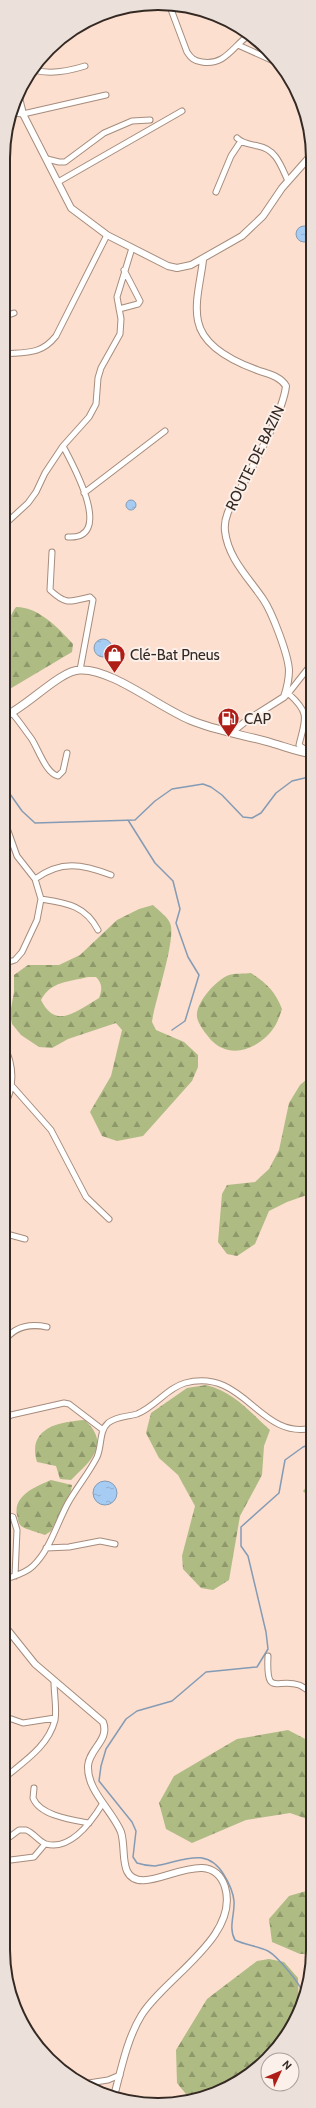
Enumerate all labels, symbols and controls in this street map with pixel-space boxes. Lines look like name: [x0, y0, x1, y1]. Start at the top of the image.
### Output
street label: ROUTE DE BAZIN: [222, 403, 288, 513]
shop icon: Clé-Bat Pneus: [101, 642, 127, 675]
place label: Clé-Bat Pneus: [130, 646, 220, 664]
fuel station icon: CAP: [215, 706, 241, 739]
place label: CAP: [244, 710, 271, 728]
north arrow: [260, 2052, 300, 2092]
text: N: [279, 2057, 295, 2073]

